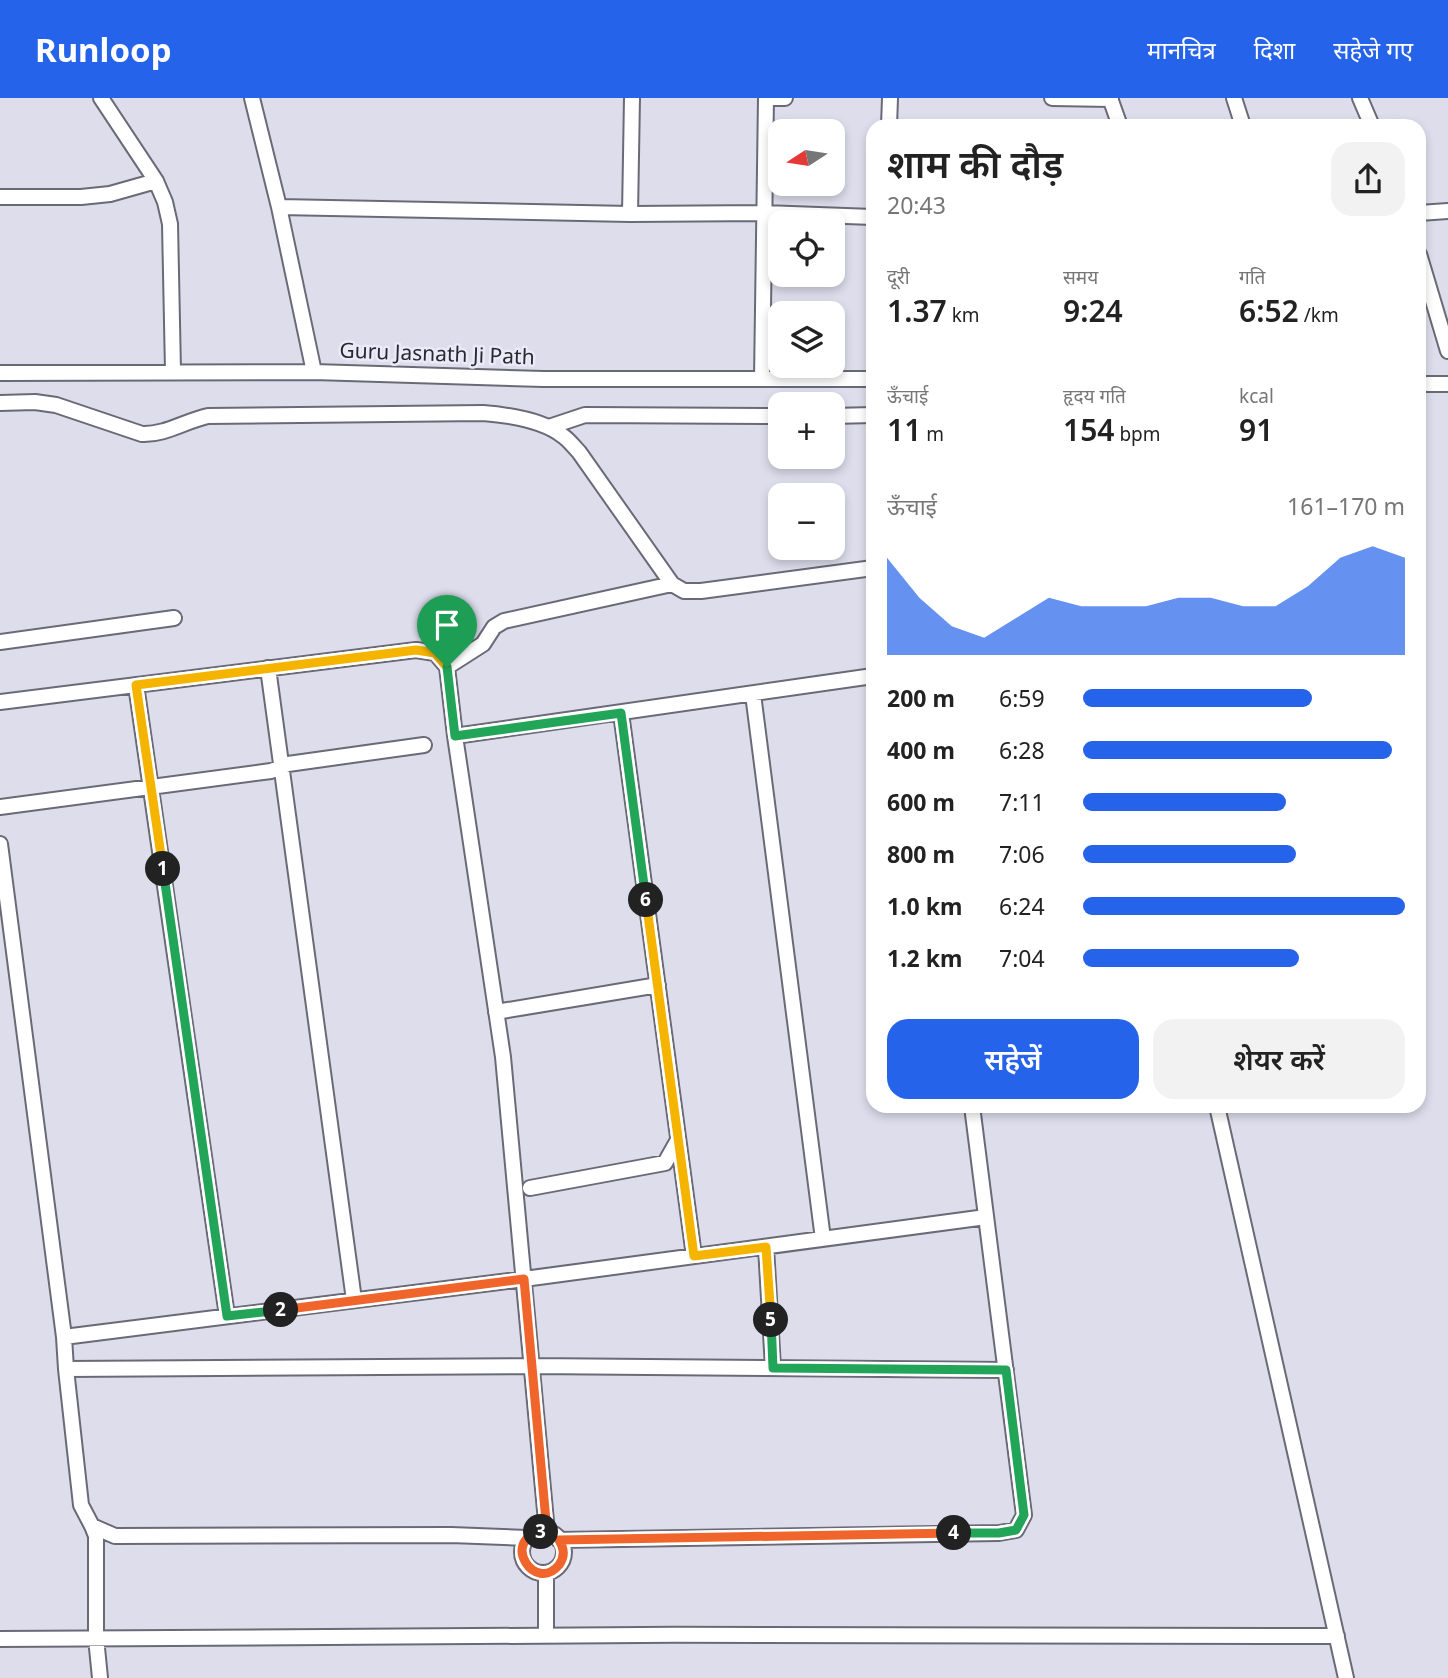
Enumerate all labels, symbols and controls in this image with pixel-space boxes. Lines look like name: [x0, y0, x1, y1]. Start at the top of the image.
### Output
text: Runloop: [35, 27, 172, 72]
text: मानचित्र: [1147, 33, 1216, 66]
text: दिशा: [1254, 33, 1295, 66]
text: सहेजे गए: [1333, 33, 1413, 66]
north arrow: [768, 119, 845, 196]
map controls: [768, 119, 845, 560]
text: शाम की दौड़: [887, 137, 1063, 189]
button: share: [1331, 142, 1405, 216]
text: 20:43: [887, 189, 946, 221]
button: locate: [768, 210, 845, 287]
text: दूरी: [887, 264, 910, 290]
text: समय: [1063, 264, 1098, 290]
text: गति: [1239, 264, 1265, 290]
text: 1.37: [887, 290, 947, 331]
text: 9:24: [1063, 290, 1123, 331]
text: 6:52: [1239, 290, 1299, 331]
button: layers: [768, 301, 845, 378]
text: km: [947, 302, 980, 328]
text: /km: [1299, 302, 1339, 328]
street label: Guru Jasnath Ji Path: [339, 336, 535, 370]
text: ऊँचाई: [887, 383, 928, 409]
text: हृदय गति: [1063, 383, 1126, 409]
text: kcal: [1239, 383, 1274, 409]
button: +: [768, 392, 845, 469]
text: 11: [887, 409, 921, 450]
text: 154: [1063, 409, 1114, 450]
text: 91: [1239, 409, 1273, 450]
text: m: [921, 421, 944, 447]
text: bpm: [1114, 421, 1161, 447]
button: −: [768, 483, 845, 560]
text: ऊँचाई: [887, 490, 937, 522]
text: 161–170 m: [1287, 490, 1405, 522]
pin: [417, 595, 477, 667]
icon: arrive: [428, 606, 466, 644]
text: 200 m: [887, 682, 955, 714]
text: 6:59: [999, 682, 1045, 714]
text: 400 m: [887, 734, 955, 766]
text: 6:28: [999, 734, 1045, 766]
text: 600 m: [887, 786, 955, 818]
text: 7:11: [999, 786, 1045, 818]
text: 800 m: [887, 838, 955, 870]
text: 7:06: [999, 838, 1045, 870]
pin: 1: [146, 852, 180, 886]
text: 1: [157, 855, 168, 881]
pin: 6: [628, 882, 664, 918]
text: 6: [640, 886, 651, 912]
text: 1.0 km: [887, 890, 962, 922]
text: 6:24: [999, 890, 1045, 922]
text: 1.2 km: [887, 942, 962, 974]
text: 7:04: [999, 942, 1045, 974]
button: सहेजें: [887, 1019, 1139, 1099]
button: शेयर करें: [1153, 1019, 1405, 1099]
pin: 2: [264, 1292, 298, 1328]
text: 2: [275, 1296, 286, 1322]
pin: 5: [754, 1302, 788, 1338]
text: 5: [765, 1306, 776, 1332]
pin: 3: [524, 1514, 558, 1550]
pin: 4: [936, 1516, 972, 1550]
text: 3: [535, 1518, 546, 1544]
text: 4: [948, 1519, 959, 1545]

